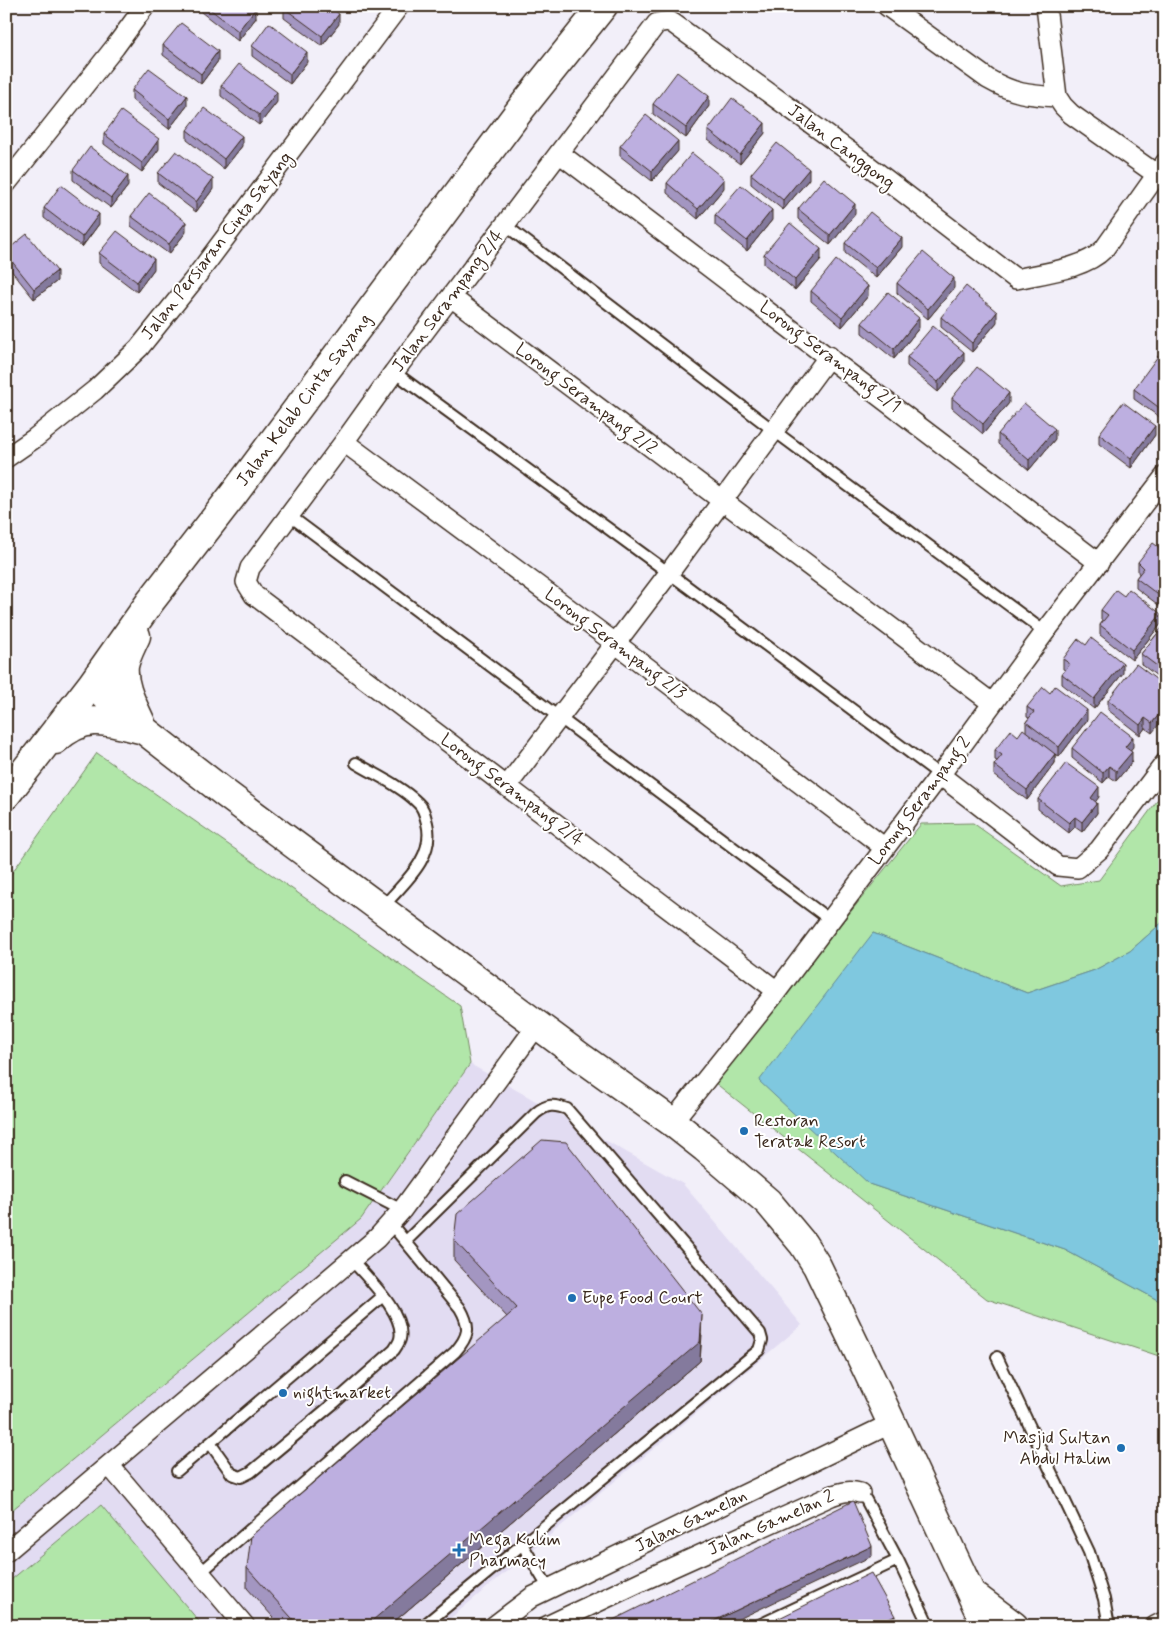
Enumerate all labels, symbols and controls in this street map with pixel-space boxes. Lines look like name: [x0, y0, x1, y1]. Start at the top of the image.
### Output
street label: Jalan Canggong: [782, 99, 900, 196]
street label: Jalan Persiaran Cinta Sayang: [136, 147, 299, 346]
street label: Jalan Serampang 2/4: [386, 225, 510, 378]
street label: Lorong Serampang 2/1: [753, 296, 906, 420]
street label: Jalan Kelab Cinta Sayang: [231, 309, 377, 491]
street label: Lorong Serampang 2/2: [509, 338, 662, 462]
street label: Lorong Serampang 2/3: [538, 583, 691, 707]
street label: Lorong Serampang 2/4: [434, 728, 589, 854]
street label: Lorong Serampang 2: [864, 731, 978, 872]
place label: Restoran Teratak Resort: [754, 1109, 866, 1154]
marker: Restoran Teratak Resort: [738, 1125, 750, 1137]
place label: Eupe Food Court: [582, 1286, 703, 1310]
marker: Eupe Food Court: [566, 1292, 578, 1304]
place label: nightmarket: [293, 1381, 391, 1407]
marker: nightmarket: [277, 1387, 289, 1399]
place label: Masjid Sultan Abdul Halim: [1003, 1426, 1111, 1471]
marker: Masjid Sultan Abdul Halim: [1115, 1442, 1127, 1454]
street label: Jalan Gamelan: [631, 1484, 751, 1558]
street label: Jalan Gamelan 2: [704, 1484, 838, 1562]
place label: Mega Kulim Pharmacy: [469, 1528, 561, 1573]
marker: Mega Kulim Pharmacy: [453, 1544, 465, 1556]

